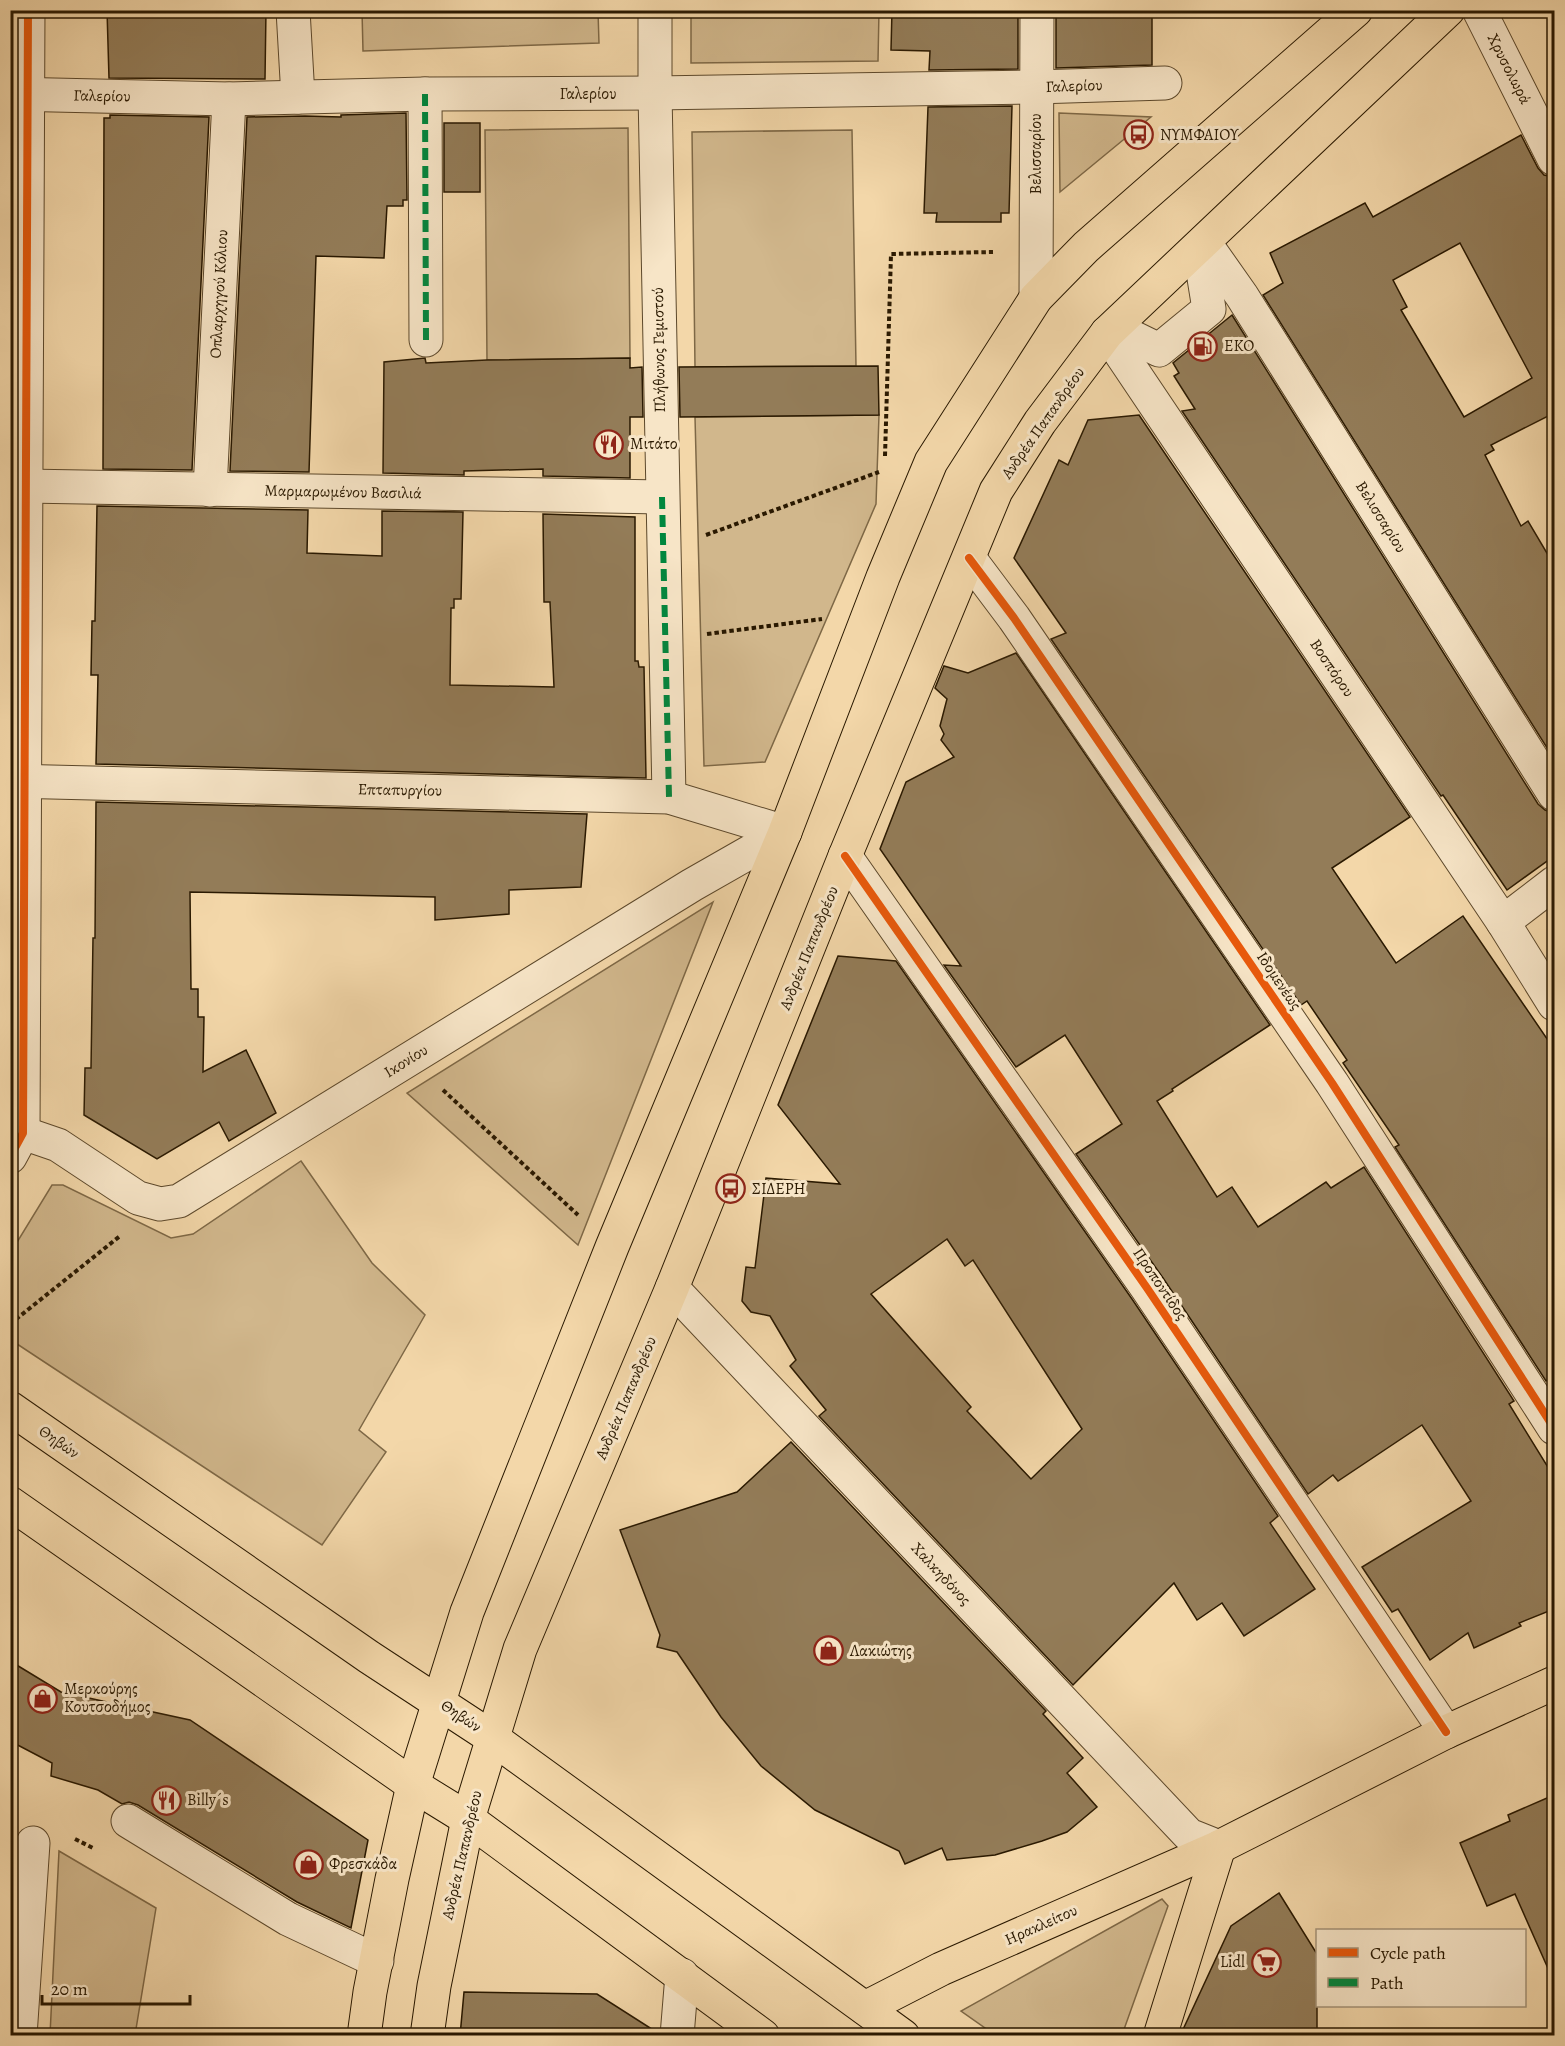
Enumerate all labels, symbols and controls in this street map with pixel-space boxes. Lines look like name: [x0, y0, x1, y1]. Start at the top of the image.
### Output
street label: Χρυσολωρά: [1482, 30, 1536, 108]
street label: Γαλερίου: [1045, 74, 1103, 98]
street label: Γαλερίου: [559, 83, 617, 105]
street label: Γαλερίου: [73, 85, 131, 107]
street label: Βελισσαρίου: [1025, 114, 1047, 194]
bus stop icon: ΝΥΜΦΑΙΟΥ: [1123, 119, 1155, 151]
place label: ΝΥΜΦΑΙΟΥ: [1160, 124, 1240, 146]
street label: Οπλαρχηγού Κόλιου: [205, 229, 233, 359]
street label: Πλήθωνος Γεμιστού: [647, 287, 671, 413]
fuel station icon: EKO: [1187, 330, 1219, 362]
place label: EKO: [1224, 335, 1254, 357]
street label: Ανδρέα Παπανδρέου: [996, 363, 1090, 484]
restaurant icon: Μιτάτο: [593, 428, 625, 460]
place label: Μιτάτο: [630, 433, 678, 455]
street label: Βελισσαρίου: [1350, 477, 1412, 557]
street label: Μαρμαρωμένου Βασιλιά: [264, 480, 422, 504]
street label: Βοσπόρου: [1304, 635, 1360, 701]
street label: Επταπυργίου: [358, 778, 442, 802]
street label: Ανδρέα Παπανδρέου: [774, 883, 844, 1014]
street label: Ιδομενέως: [1251, 947, 1307, 1015]
street label: Ικονίου: [380, 1039, 432, 1083]
bus stop icon: ΣΙΔΕΡΗ: [715, 1173, 747, 1205]
place label: ΣΙΔΕΡΗ: [752, 1178, 806, 1200]
street label: Προποντίδος: [1128, 1243, 1193, 1325]
street label: Ανδρέα Παπανδρέου: [590, 1333, 662, 1464]
street label: Θηβών: [34, 1420, 84, 1464]
street label: Χαλκηδόνος: [906, 1538, 976, 1610]
shop icon: Λακιώτης: [813, 1635, 845, 1667]
place label: Λακιώτης: [849, 1640, 912, 1662]
place label: Μερκούρης Κουτσοδήμος: [64, 1678, 151, 1718]
shop icon: Μερκούρης Κουτσοδήμος: [27, 1682, 59, 1714]
street label: Θηβών: [436, 1694, 486, 1738]
restaurant icon: Billy´s: [150, 1784, 182, 1816]
street label: Ανδρέα Παπανδρέου: [436, 1788, 488, 1923]
place label: Billy´s: [187, 1789, 229, 1811]
shop icon: Φρεσκάδα: [292, 1848, 324, 1880]
place label: Φρεσκάδα: [329, 1853, 397, 1875]
street label: Ηρακλείτου: [1001, 1899, 1081, 1951]
legend: [1316, 1929, 1526, 2007]
text: Cycle path: [1370, 1941, 1446, 1965]
supermarket icon: Lidl: [1250, 1946, 1282, 1978]
place label: Lidl: [1220, 1951, 1245, 1973]
scale bar: [42, 1968, 190, 2006]
text: Path: [1370, 1971, 1404, 1995]
text: 20 m: [51, 1977, 88, 2001]

